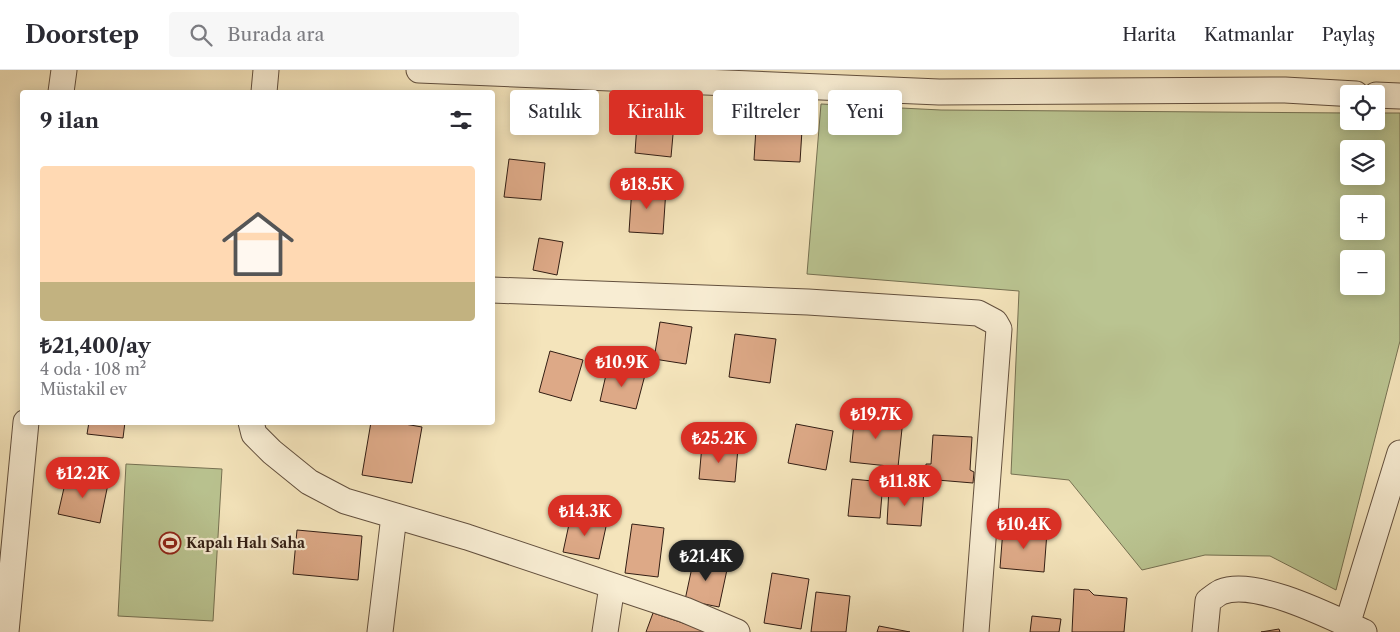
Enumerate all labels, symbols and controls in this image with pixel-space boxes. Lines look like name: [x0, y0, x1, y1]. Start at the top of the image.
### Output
search box: [169, 12, 519, 57]
text: Doorstep: [25, 20, 139, 49]
icon: search: [187, 21, 215, 49]
text: Burada ara: [227, 23, 324, 46]
text: Harita: [1122, 24, 1176, 46]
text: Katmanlar: [1204, 24, 1294, 46]
text: Paylaş: [1322, 24, 1375, 46]
map controls: [1340, 85, 1385, 295]
button: locate: [1340, 85, 1385, 130]
chip: Satılık: [510, 90, 599, 135]
chip: Kiralık: [609, 90, 703, 135]
chip: Filtreler: [713, 90, 818, 135]
chip: Yeni: [828, 90, 902, 135]
icon: filters: [447, 106, 475, 134]
text: 9 ilan: [40, 108, 99, 133]
button: layers: [1340, 140, 1385, 185]
pin: ₺18.5K: [606, 168, 688, 210]
text: ₺18.5K: [621, 174, 673, 194]
button: +: [1340, 195, 1385, 240]
icon: home: [213, 199, 303, 289]
button: −: [1340, 250, 1385, 295]
text: ₺21,400/ay: [40, 333, 151, 358]
pin: ₺10.9K: [581, 346, 663, 388]
text: ₺10.9K: [596, 352, 648, 372]
text: 4 oda · 108 m²: [40, 359, 146, 379]
text: Müstakil ev: [40, 379, 127, 399]
pin: ₺19.7K: [835, 398, 917, 440]
text: ₺19.7K: [851, 404, 901, 424]
pin: ₺25.2K: [678, 422, 760, 464]
text: ₺25.2K: [692, 428, 746, 448]
pin: ₺12.2K: [42, 456, 124, 499]
text: ₺12.2K: [57, 463, 109, 483]
pin: ₺11.8K: [864, 464, 946, 507]
text: ₺11.8K: [880, 471, 930, 491]
pin: ₺14.3K: [544, 494, 626, 537]
text: ₺14.3K: [559, 501, 611, 521]
pin: ₺10.4K: [983, 508, 1065, 550]
text: ₺10.4K: [998, 514, 1050, 534]
sports icon: Kapalı Halı Saha: [158, 531, 182, 555]
place label: Kapalı Halı Saha: [186, 534, 306, 552]
pin: ₺21.4K: [665, 540, 747, 582]
text: ₺21.4K: [680, 546, 732, 566]

